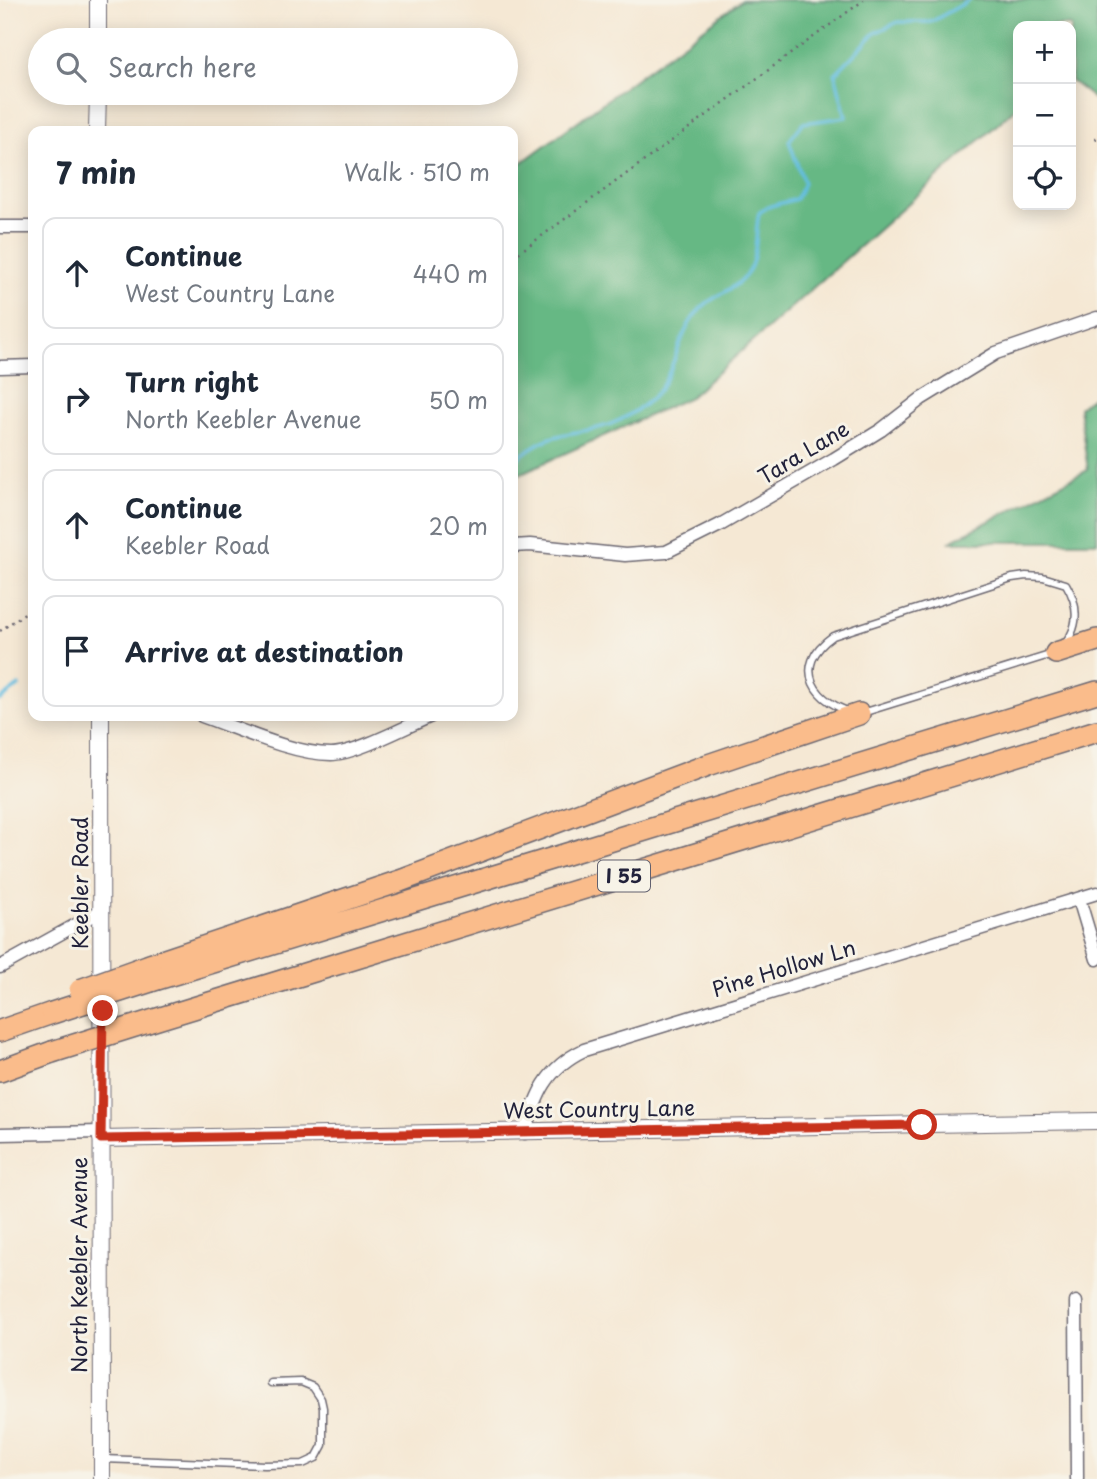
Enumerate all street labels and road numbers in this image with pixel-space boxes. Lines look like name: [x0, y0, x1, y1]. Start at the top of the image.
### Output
street label: Tara Lane: [751, 411, 855, 491]
street label: Keebler Road: [63, 817, 95, 949]
road number: I 55: [598, 860, 650, 891]
street label: Pine Hollow Ln: [708, 930, 859, 1004]
street label: West Country Lane: [503, 1090, 695, 1126]
street label: North Keebler Avenue: [62, 1157, 94, 1373]

